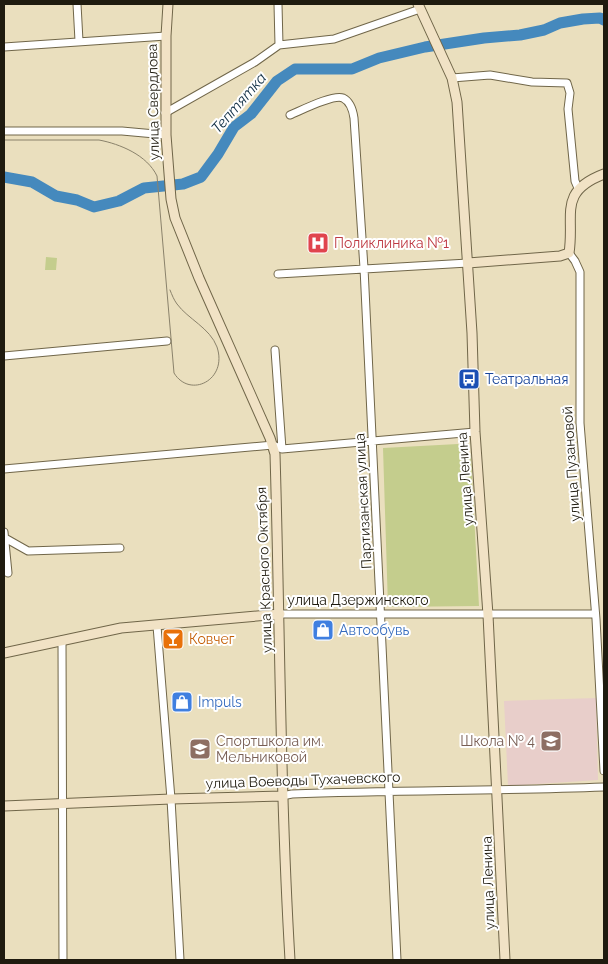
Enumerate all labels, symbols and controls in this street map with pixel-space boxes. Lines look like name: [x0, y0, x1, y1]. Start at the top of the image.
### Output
street label: улица Свердлова: [144, 44, 162, 160]
water label: Тептятка: [208, 69, 270, 137]
hospital icon: Поликлиника №1: [306, 231, 330, 255]
place label: Поликлиника №1: [334, 235, 449, 251]
bus stop icon: Театральная: [457, 367, 481, 391]
place label: Театральная: [485, 371, 569, 387]
street label: улица Пузановой: [559, 406, 583, 522]
street label: улица Ленина: [454, 432, 476, 526]
street label: Партизанская улица: [351, 433, 375, 569]
street label: улица Красного Октября: [253, 487, 275, 653]
street label: улица Дзержинского: [287, 592, 429, 608]
shop icon: Автообувь: [311, 618, 335, 642]
place label: Автообувь: [339, 622, 410, 638]
bar icon: Ковчег: [161, 627, 185, 651]
place label: Ковчег: [189, 631, 235, 647]
shop icon: Impuls: [170, 690, 194, 714]
place label: Impuls: [198, 694, 242, 710]
school or university icon: Школа № 4: [539, 729, 563, 753]
place label: Спортшкола им. Мельниковой: [216, 733, 324, 765]
place label: Школа № 4: [460, 733, 535, 749]
school or university icon: Спортшкола им. Мельниковой: [188, 737, 212, 761]
street label: улица Воеводы Тухачевского: [205, 769, 401, 791]
street label: улица Ленина: [478, 836, 498, 930]

